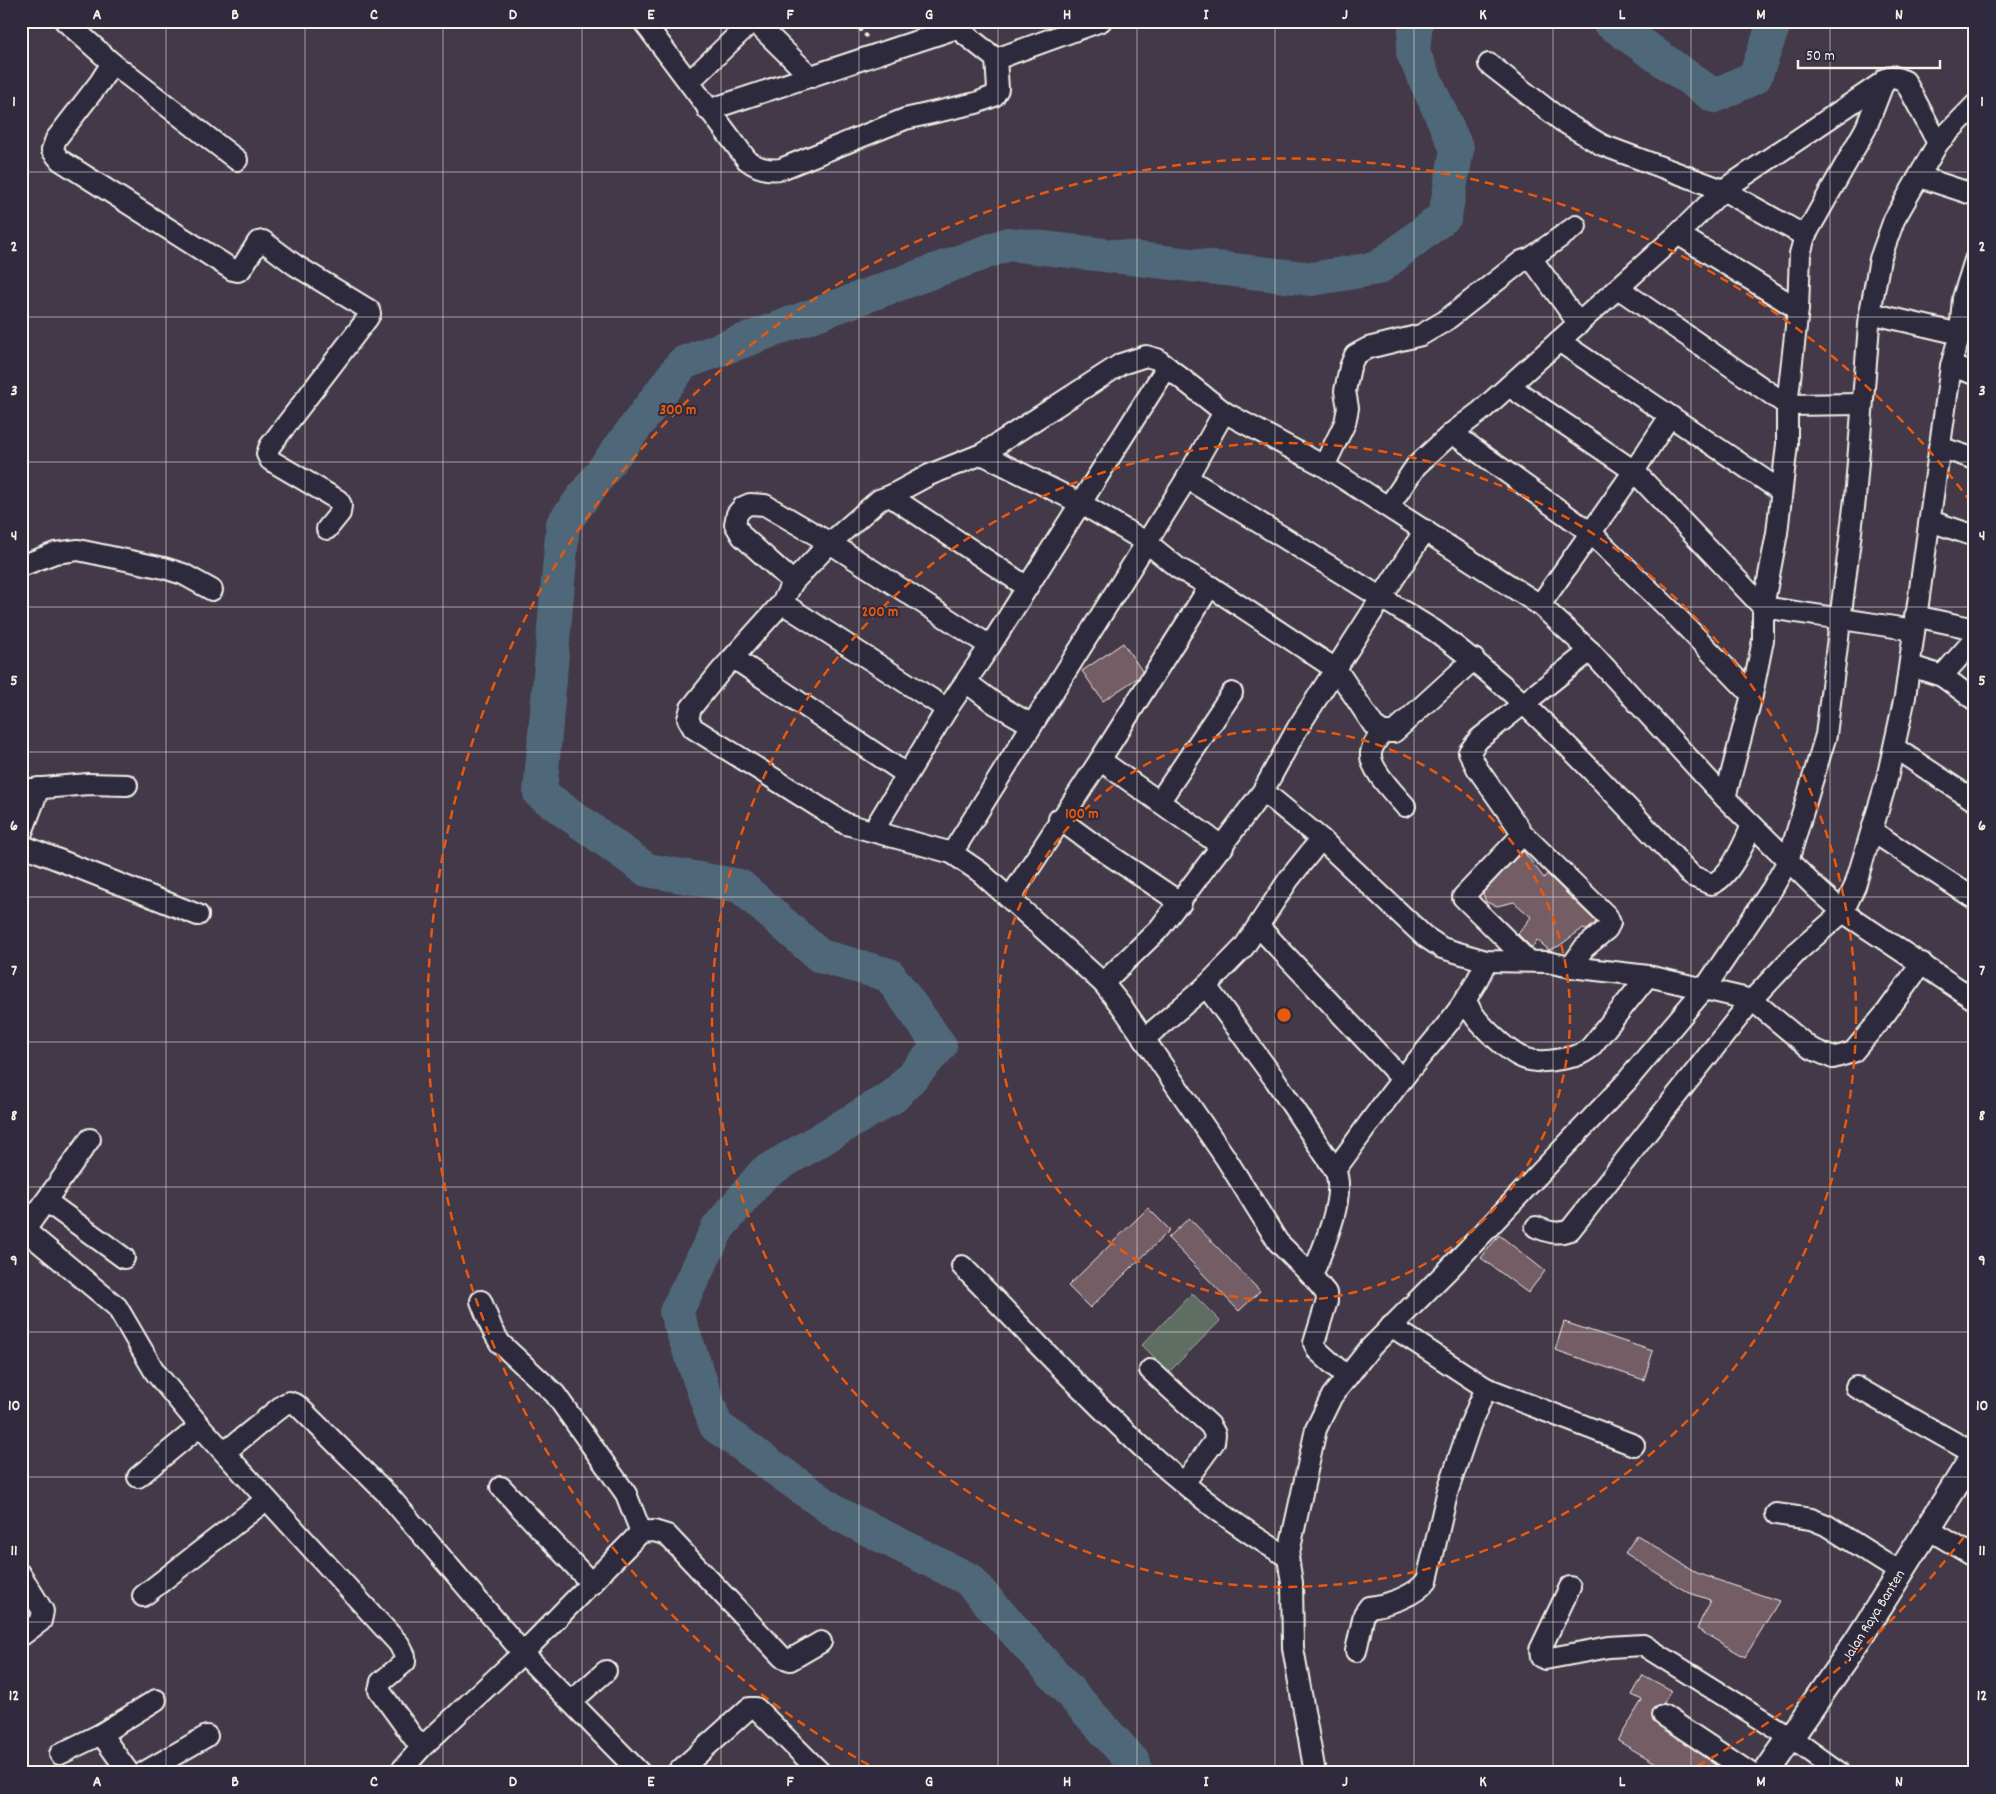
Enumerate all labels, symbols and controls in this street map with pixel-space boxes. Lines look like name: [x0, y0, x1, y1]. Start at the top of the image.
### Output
text: A: [93, 4, 102, 27]
text: B: [231, 4, 239, 27]
text: C: [370, 4, 378, 27]
text: D: [509, 4, 518, 27]
text: E: [647, 4, 655, 27]
text: F: [786, 4, 794, 27]
text: G: [925, 4, 933, 27]
text: H: [1063, 4, 1071, 27]
text: I: [1204, 4, 1210, 27]
text: J: [1342, 4, 1348, 27]
text: K: [1479, 4, 1487, 27]
text: L: [1619, 4, 1626, 27]
text: M: [1756, 4, 1766, 27]
text: N: [1895, 4, 1903, 27]
scale bar: [1798, 38, 1941, 70]
text: 50 m: [1806, 46, 1835, 68]
text: 1: [12, 91, 16, 114]
text: 1: [1980, 91, 1984, 114]
text: 2: [11, 236, 18, 259]
text: 2: [1979, 236, 1986, 259]
text: 3: [10, 380, 18, 403]
text: 3: [1978, 380, 1986, 403]
text: 300 m: [660, 400, 696, 422]
text: 4: [11, 525, 17, 548]
text: 4: [1979, 525, 1985, 548]
text: 200 m: [862, 602, 898, 624]
text: 5: [10, 670, 18, 693]
text: 5: [1978, 670, 1986, 693]
text: 100 m: [1065, 804, 1099, 826]
text: 6: [10, 815, 18, 838]
text: 6: [1978, 815, 1986, 838]
text: 7: [11, 960, 17, 983]
text: 7: [1979, 960, 1985, 983]
centre of rings: [1275, 1006, 1293, 1024]
text: 8: [11, 1105, 18, 1128]
text: 8: [1979, 1105, 1986, 1128]
text: 9: [10, 1250, 18, 1273]
text: 9: [1978, 1250, 1986, 1273]
text: 10: [8, 1395, 20, 1418]
text: 10: [1976, 1395, 1988, 1418]
text: 11: [10, 1540, 18, 1563]
text: 11: [1978, 1540, 1986, 1563]
street label: Jalan Raya Banten: [1838, 1566, 1912, 1666]
text: 12: [9, 1685, 19, 1708]
text: 12: [1977, 1685, 1987, 1708]
text: A: [93, 1771, 102, 1794]
text: B: [231, 1771, 239, 1794]
text: C: [370, 1771, 378, 1794]
text: D: [509, 1771, 518, 1794]
text: E: [647, 1771, 655, 1794]
text: F: [786, 1771, 794, 1794]
text: G: [925, 1771, 933, 1794]
text: H: [1063, 1771, 1071, 1794]
text: I: [1204, 1771, 1210, 1794]
text: J: [1342, 1771, 1348, 1794]
text: K: [1479, 1771, 1487, 1794]
text: L: [1619, 1771, 1626, 1794]
text: M: [1756, 1771, 1766, 1794]
text: N: [1895, 1771, 1903, 1794]

